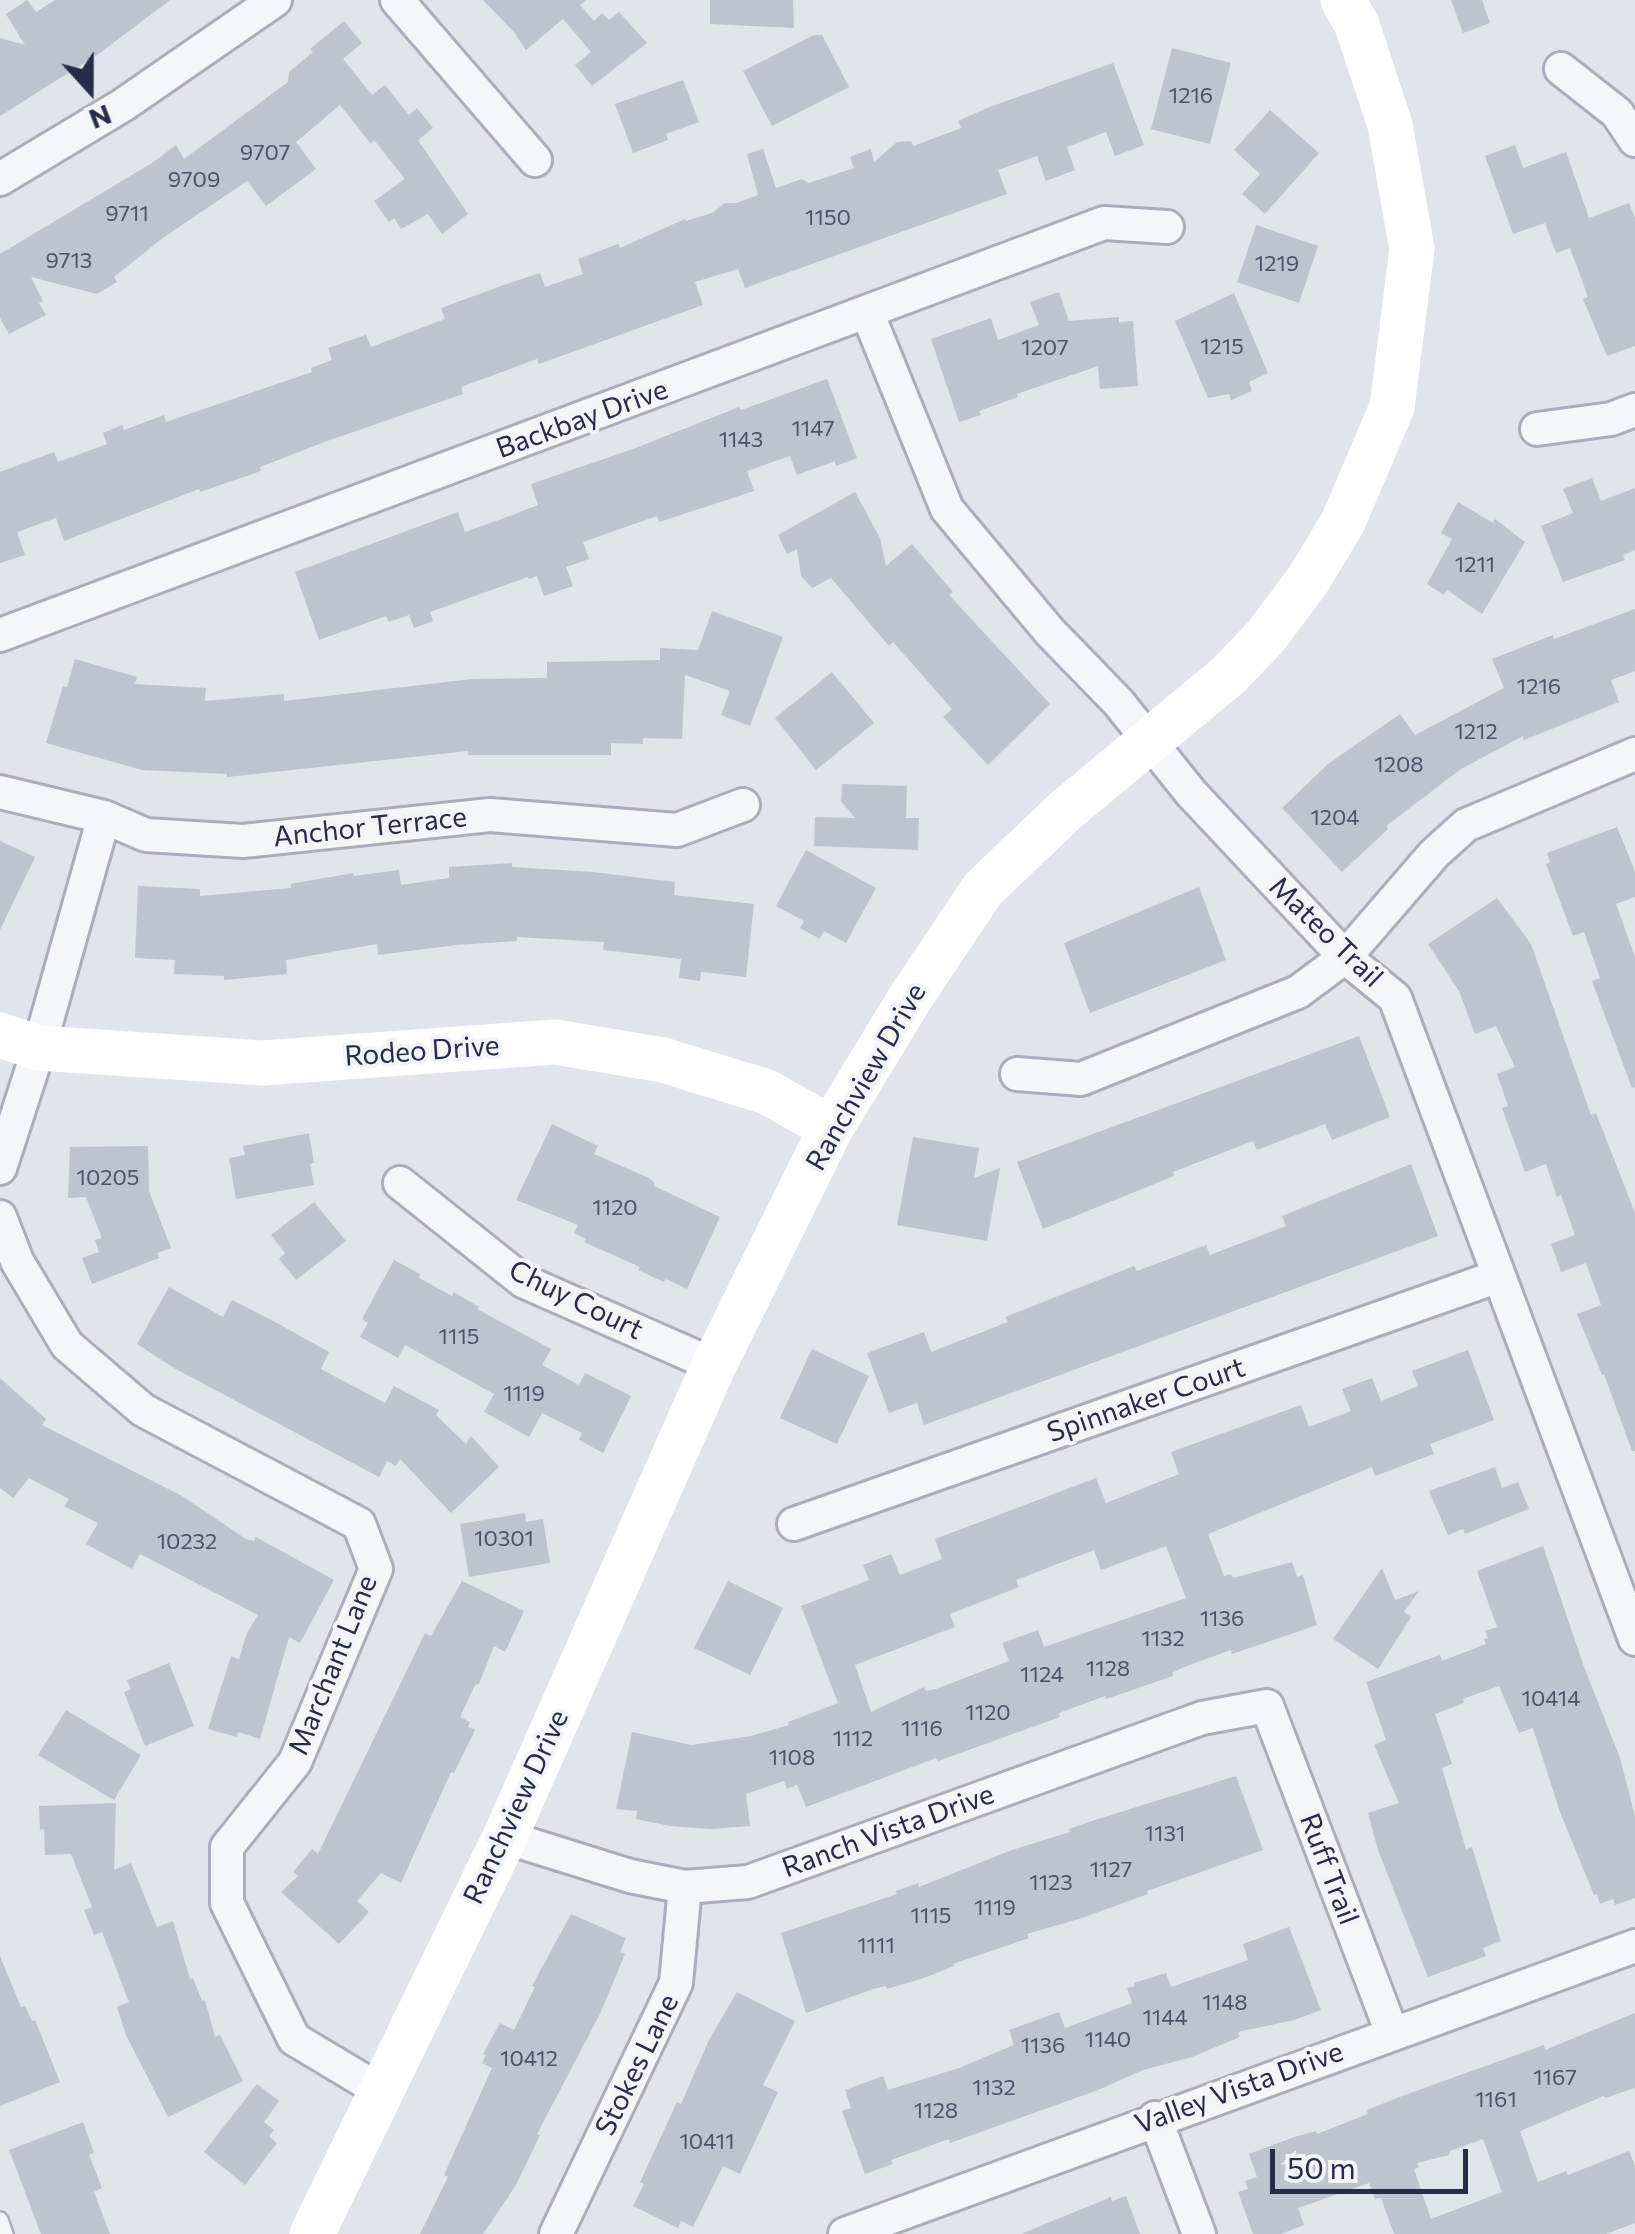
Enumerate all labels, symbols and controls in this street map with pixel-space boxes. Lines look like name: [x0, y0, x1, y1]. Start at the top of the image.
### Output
north arrow: [40, 40, 140, 140]
house number: 1216: [1169, 83, 1213, 109]
text: N: [85, 98, 117, 138]
house number: 9707: [240, 140, 290, 166]
house number: 9709: [168, 167, 220, 193]
house number: 9711: [105, 201, 149, 227]
house number: 1150: [805, 205, 851, 231]
house number: 9713: [46, 248, 92, 274]
house number: 1219: [1255, 251, 1299, 277]
house number: 1215: [1200, 334, 1244, 360]
house number: 1207: [1021, 335, 1069, 361]
street label: Backbay Drive: [492, 372, 672, 466]
house number: 1147: [791, 416, 835, 442]
house number: 1143: [719, 427, 763, 453]
house number: 1211: [1455, 552, 1495, 578]
house number: 1216: [1517, 674, 1561, 700]
house number: 1212: [1454, 719, 1498, 745]
house number: 1208: [1374, 752, 1424, 778]
street label: Anchor Terrace: [272, 800, 468, 854]
house number: 1204: [1310, 805, 1360, 831]
street label: Mateo Trail: [1262, 870, 1390, 994]
street label: Ranchview Drive: [799, 978, 933, 1176]
street label: Rodeo Drive: [343, 1029, 501, 1073]
house number: 10205: [77, 1165, 139, 1191]
house number: 1120: [592, 1195, 638, 1221]
street label: Chuy Court: [504, 1253, 648, 1347]
house number: 1115: [439, 1324, 479, 1350]
street label: Spinnaker Court: [1043, 1350, 1249, 1450]
house number: 1119: [503, 1381, 545, 1407]
house number: 10301: [474, 1526, 534, 1552]
house number: 10232: [157, 1529, 217, 1555]
street label: Marchant Lane: [282, 1570, 384, 1760]
house number: 1136: [1200, 1606, 1244, 1632]
house number: 1132: [1141, 1626, 1185, 1652]
house number: 1128: [1086, 1656, 1130, 1682]
house number: 1124: [1020, 1662, 1064, 1688]
house number: 10414: [1522, 1686, 1580, 1712]
house number: 1120: [965, 1700, 1011, 1726]
street label: Ranchview Drive: [456, 1705, 576, 1909]
house number: 1116: [901, 1716, 943, 1742]
house number: 1112: [833, 1726, 873, 1752]
house number: 1108: [769, 1745, 815, 1771]
street label: Ranch Vista Drive: [778, 1777, 998, 1885]
street label: Ruff Trail: [1292, 1809, 1366, 1929]
house number: 1131: [1145, 1821, 1185, 1847]
house number: 1127: [1090, 1857, 1132, 1883]
house number: 1123: [1029, 1870, 1073, 1896]
house number: 1119: [974, 1895, 1016, 1921]
house number: 1115: [911, 1903, 951, 1929]
house number: 1111: [857, 1933, 895, 1959]
street label: Stokes Lane: [588, 1989, 686, 2141]
house number: 1148: [1202, 1990, 1248, 2016]
house number: 1144: [1142, 2005, 1188, 2031]
house number: 1140: [1085, 2027, 1131, 2053]
house number: 1136: [1021, 2033, 1065, 2059]
street label: Valley Vista Drive: [1130, 2035, 1348, 2141]
house number: 10412: [500, 2046, 558, 2072]
house number: 1167: [1533, 2065, 1577, 2091]
house number: 1132: [972, 2075, 1016, 2101]
house number: 1161: [1475, 2087, 1517, 2113]
house number: 1128: [914, 2098, 958, 2124]
house number: 10411: [679, 2129, 735, 2155]
scale bar: [1275, 2129, 1472, 2191]
text: 50 m: [1287, 2148, 1356, 2185]

